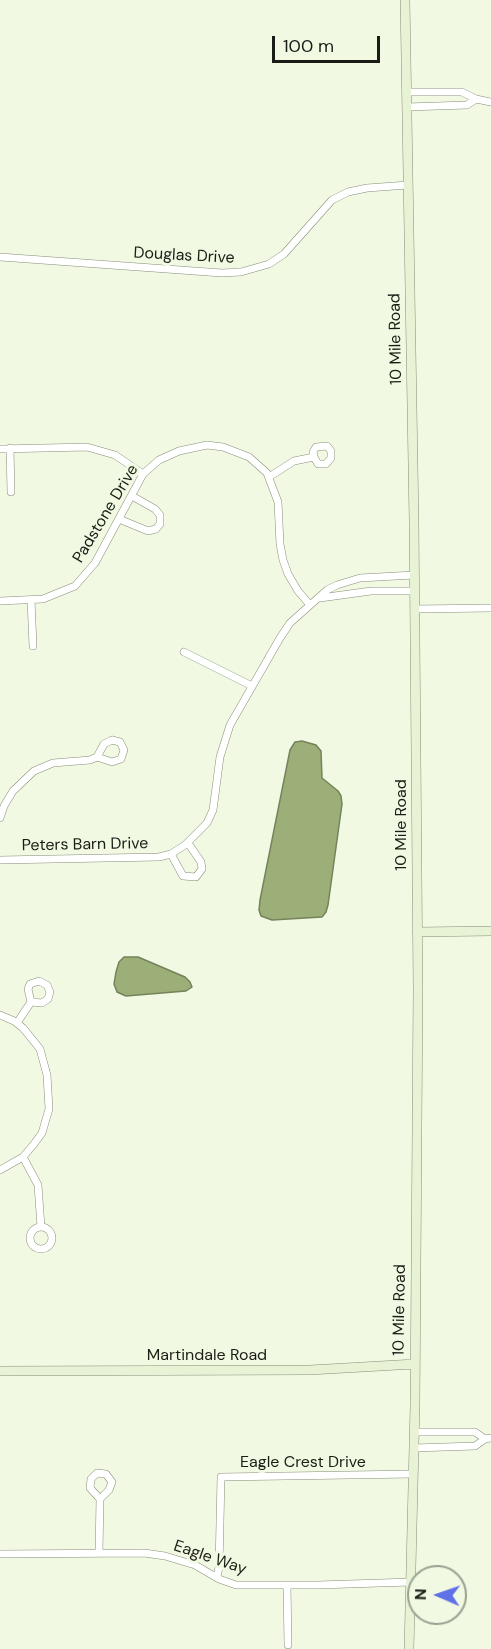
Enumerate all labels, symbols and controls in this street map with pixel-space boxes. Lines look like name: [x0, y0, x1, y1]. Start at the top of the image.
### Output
scale bar: [275, 24, 383, 62]
text: 100 m: [283, 34, 334, 58]
street label: Douglas Drive: [133, 244, 235, 268]
street label: 10 Mile Road: [386, 293, 406, 385]
street label: Padstone Drive: [69, 461, 143, 567]
street label: 10 Mile Road: [392, 779, 412, 871]
street label: Peters Barn Drive: [22, 834, 148, 856]
street label: 10 Mile Road: [390, 1264, 410, 1356]
street label: Martindale Road: [147, 1346, 267, 1366]
street label: Eagle Crest Drive: [240, 1453, 366, 1473]
street label: Eagle Way: [171, 1537, 249, 1579]
north arrow: [407, 1565, 467, 1625]
text: N: [410, 1588, 431, 1601]

